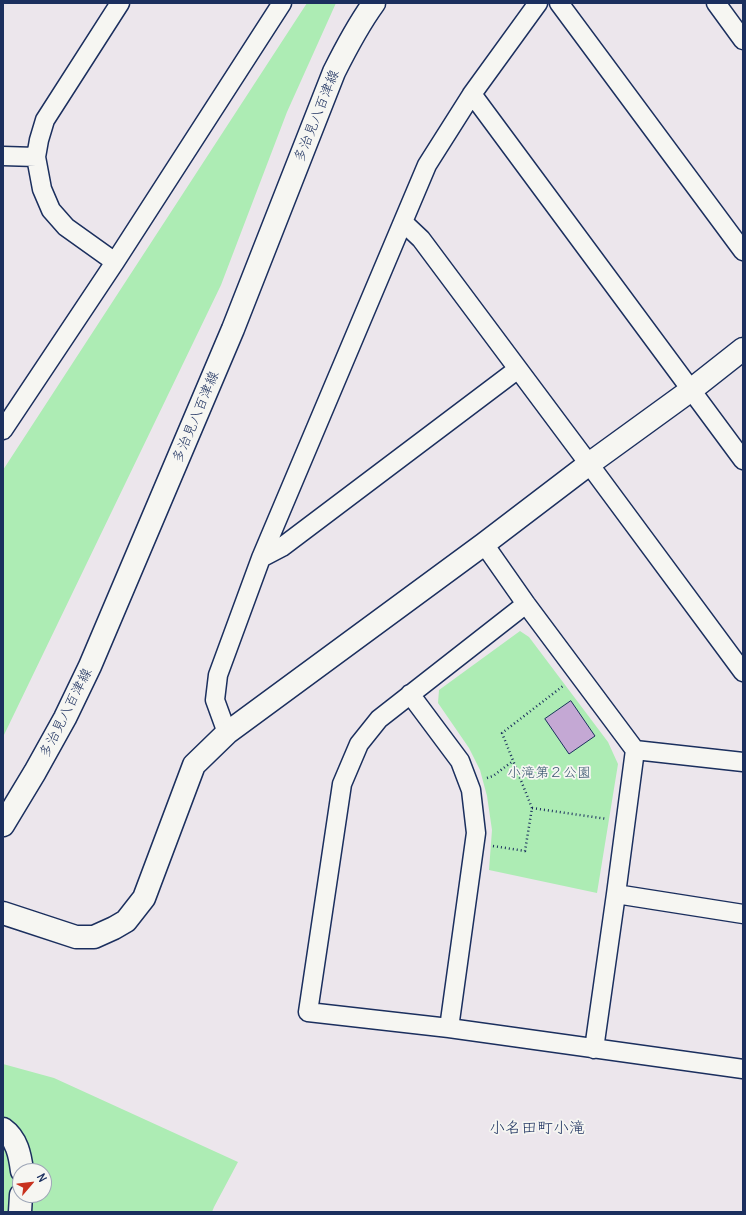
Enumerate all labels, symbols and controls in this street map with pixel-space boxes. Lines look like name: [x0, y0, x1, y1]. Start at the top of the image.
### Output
street label: 多治見八百津線: [291, 67, 343, 165]
street label: 多治見八百津線: [169, 369, 223, 465]
street label: 多治見八百津線: [36, 666, 96, 760]
park label: 小滝第２公園: [507, 765, 591, 781]
district label: 小名田町小滝: [489, 1118, 585, 1138]
north arrow: [12, 1163, 52, 1203]
text: N: [34, 1171, 50, 1184]

